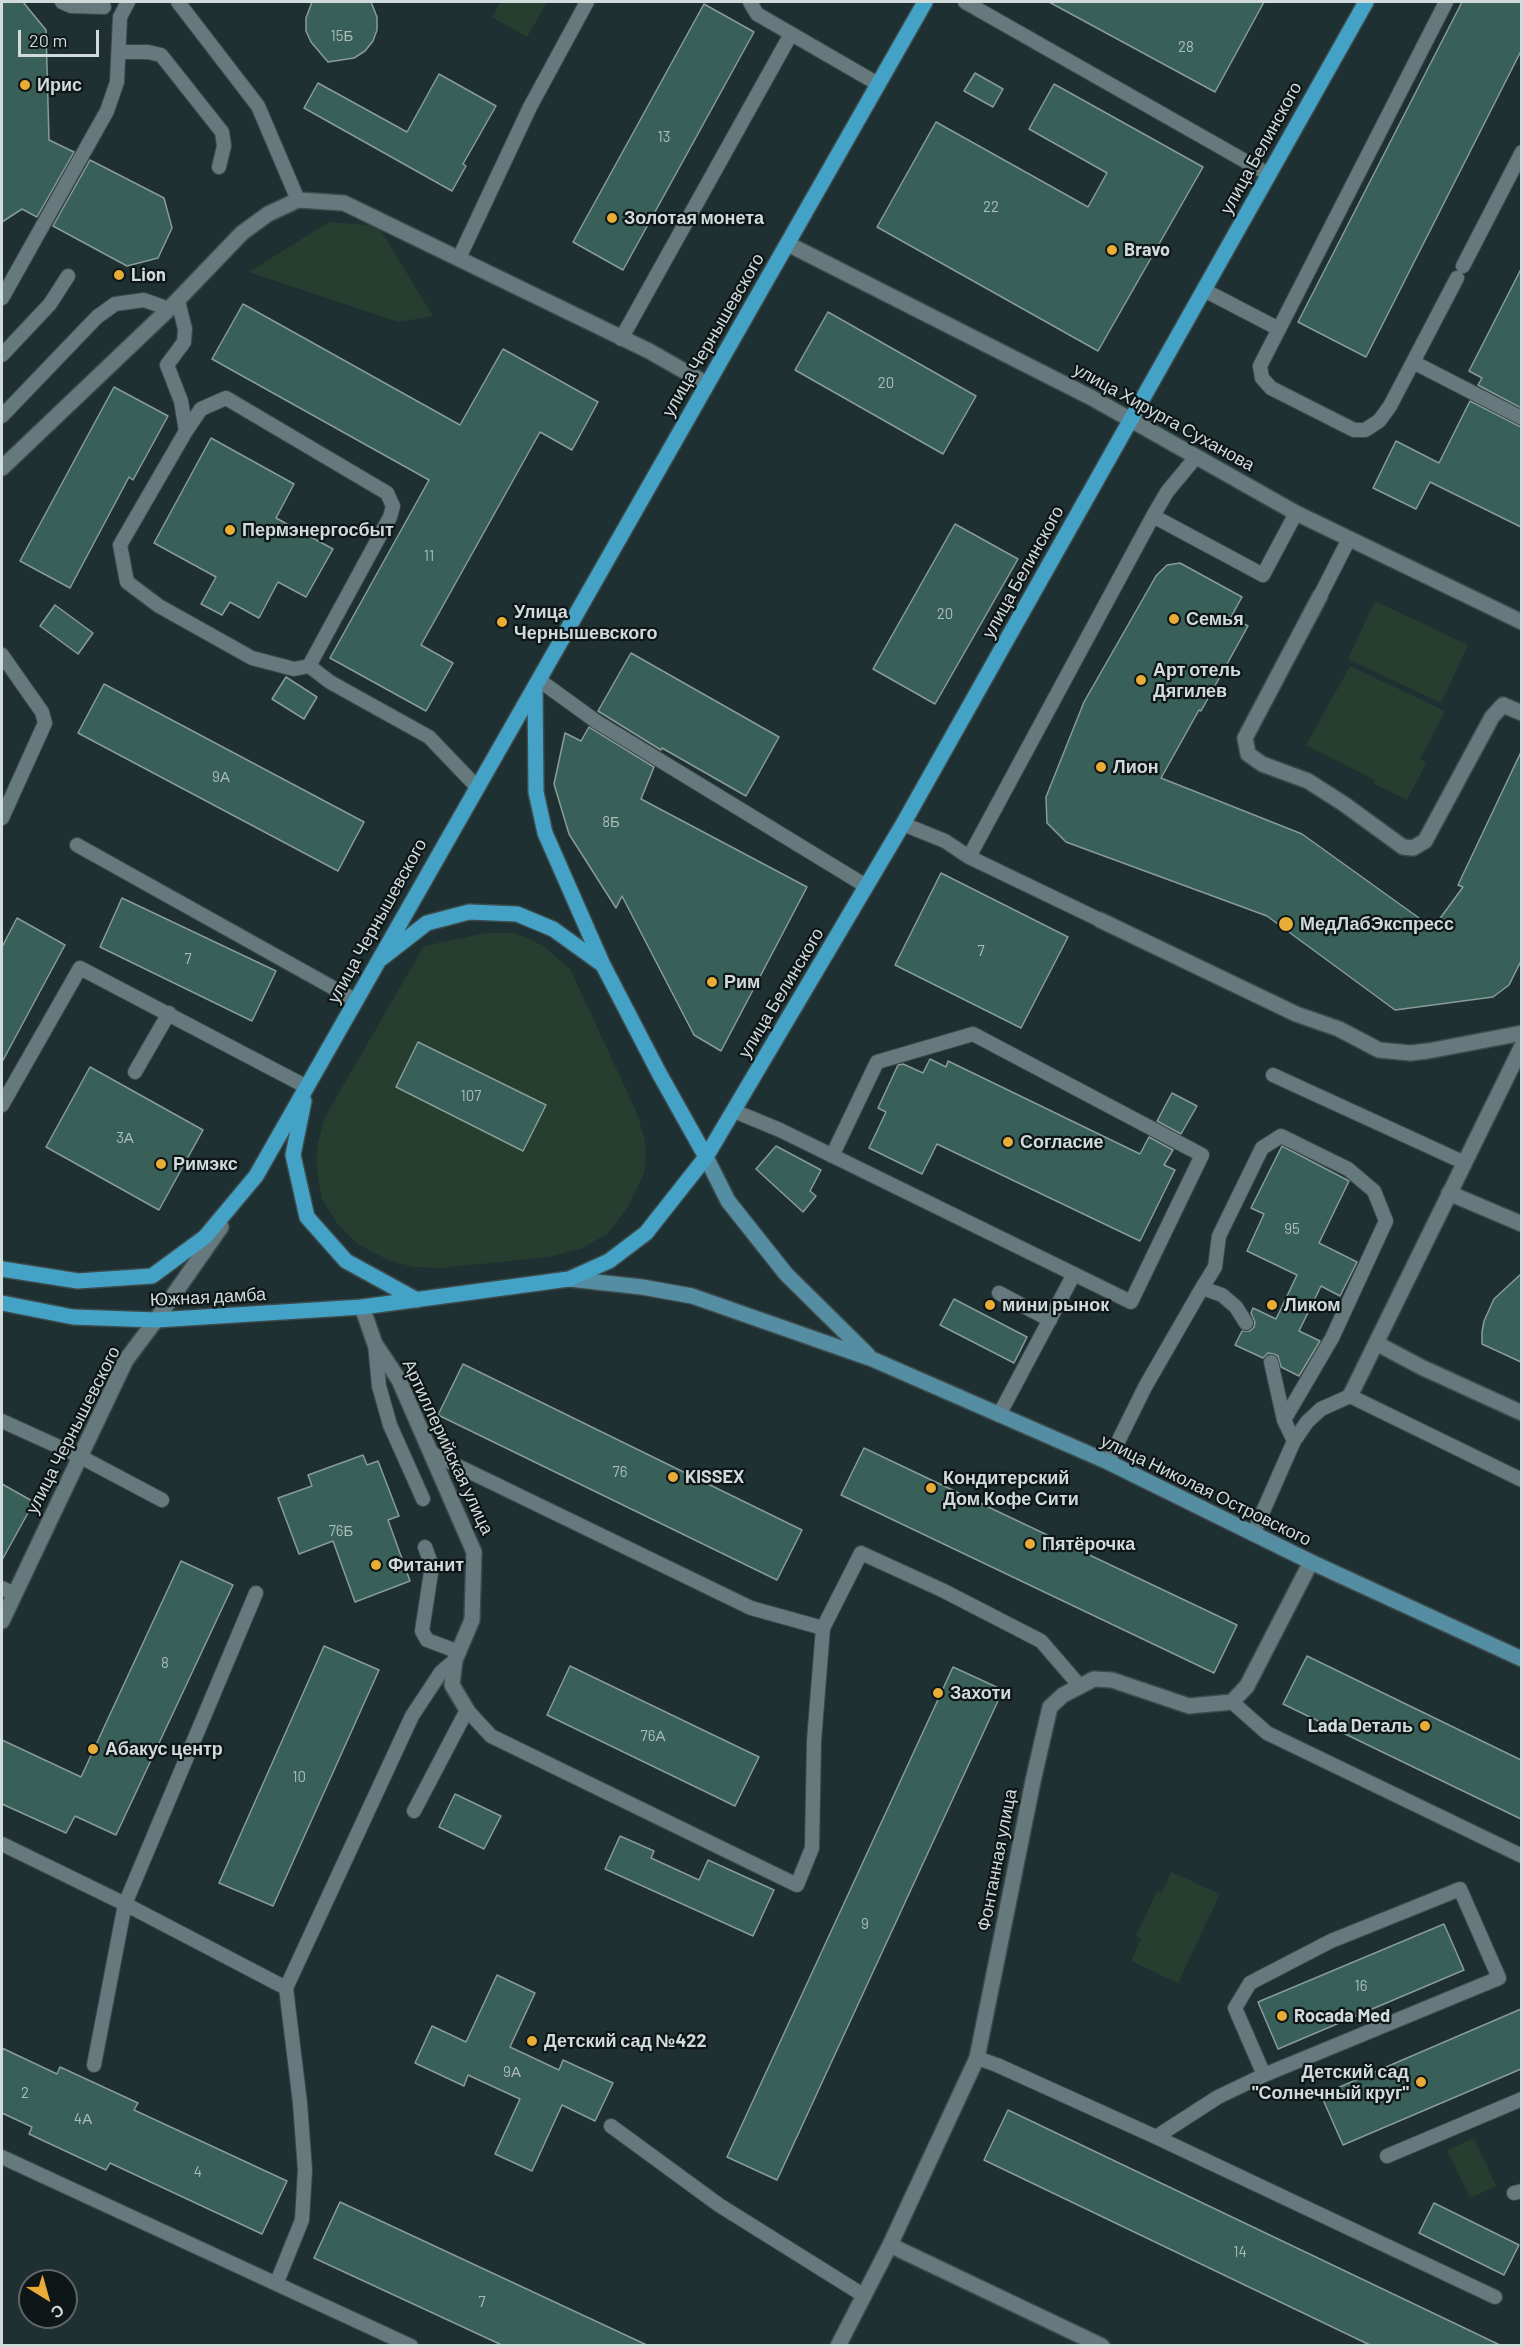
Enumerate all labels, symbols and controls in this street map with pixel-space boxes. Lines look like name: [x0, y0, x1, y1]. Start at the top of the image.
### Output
scale bar: [21, 18, 102, 56]
house number: 15Б: [331, 27, 353, 45]
text: 20 m: [29, 29, 67, 51]
house number: 28: [1178, 38, 1194, 56]
place label: Ирис: [37, 74, 82, 96]
marker: Ирис: [18, 78, 32, 92]
street label: улица Белинского: [1216, 78, 1306, 218]
house number: 13: [658, 128, 670, 146]
house number: 22: [983, 198, 999, 216]
place label: Золотая монета: [624, 207, 764, 229]
marker: Золотая монета: [605, 211, 619, 225]
place label: Bravo: [1124, 239, 1170, 261]
marker: Bravo: [1105, 243, 1119, 257]
street label: улица Чернышевского: [657, 249, 769, 421]
place label: Lion: [131, 264, 166, 286]
marker: Lion: [112, 268, 126, 282]
street label: улица Хирурга Суханова: [1070, 358, 1258, 476]
house number: 20: [878, 374, 894, 392]
street label: улица Белинского: [978, 502, 1068, 642]
place label: Пермэнергосбыт: [242, 519, 394, 541]
marker: Пермэнергосбыт: [223, 523, 237, 537]
house number: 11: [424, 547, 434, 565]
place label: Улица Чернышевского: [514, 601, 658, 644]
house number: 20: [937, 605, 953, 623]
place label: Семья: [1186, 608, 1244, 630]
marker: Семья: [1167, 612, 1181, 626]
marker: Улица Чернышевского: [495, 615, 509, 629]
place label: Арт отель Дягилев: [1153, 659, 1241, 702]
marker: Арт отель Дягилев: [1134, 673, 1148, 687]
place label: Лион: [1113, 756, 1159, 778]
marker: Лион: [1094, 760, 1108, 774]
house number: 9А: [212, 768, 230, 786]
house number: 8Б: [602, 813, 620, 831]
street label: улица Чернышевского: [323, 835, 431, 1007]
place label: МедЛабЭкспресс: [1300, 913, 1454, 935]
marker: МедЛабЭкспресс: [1277, 915, 1295, 933]
street label: улица Белинского: [734, 924, 828, 1062]
house number: 7: [977, 942, 985, 960]
house number: 7: [184, 950, 192, 968]
place label: Рим: [724, 971, 760, 993]
marker: Рим: [705, 975, 719, 989]
house number: 107: [461, 1087, 481, 1105]
house number: 3А: [116, 1129, 134, 1147]
place label: Согласие: [1020, 1131, 1104, 1153]
marker: Согласие: [1001, 1135, 1015, 1149]
place label: Римэкс: [173, 1153, 238, 1175]
marker: Римэкс: [154, 1157, 168, 1171]
house number: 95: [1284, 1220, 1300, 1238]
street label: Южная дамба: [149, 1283, 267, 1311]
place label: мини рынок: [1002, 1294, 1109, 1316]
place label: Ликом: [1284, 1294, 1341, 1316]
marker: мини рынок: [983, 1298, 997, 1312]
marker: Ликом: [1265, 1298, 1279, 1312]
street label: улица Чернышевского: [21, 1343, 125, 1517]
street label: Артиллерийская улица: [398, 1356, 498, 1538]
street label: улица Николая Островского: [1097, 1430, 1315, 1550]
house number: 76: [613, 1463, 627, 1481]
place label: KISSEX: [685, 1466, 744, 1488]
place label: Кондитерский Дом Кофе Сити: [943, 1467, 1079, 1510]
marker: KISSEX: [666, 1470, 680, 1484]
marker: Кондитерский Дом Кофе Сити: [924, 1481, 938, 1495]
house number: 76Б: [329, 1522, 353, 1540]
place label: Пятёрочка: [1042, 1533, 1135, 1555]
marker: Пятёрочка: [1023, 1537, 1037, 1551]
place label: Фитанит: [388, 1554, 464, 1576]
marker: Фитанит: [369, 1558, 383, 1572]
house number: 8: [161, 1654, 169, 1672]
place label: Захоти: [950, 1682, 1011, 1704]
marker: Захоти: [931, 1686, 945, 1700]
place label: Lada Dеталь: [1308, 1715, 1413, 1737]
marker: Lada Dеталь: [1418, 1719, 1432, 1733]
house number: 76А: [641, 1727, 665, 1745]
place label: Абакус центр: [105, 1738, 223, 1760]
marker: Абакус центр: [86, 1742, 100, 1756]
house number: 10: [292, 1768, 306, 1786]
street label: Фонтанная улица: [973, 1787, 1021, 1933]
house number: 9: [861, 1915, 869, 1933]
house number: 16: [1355, 1977, 1367, 1995]
place label: Rocada Med: [1294, 2005, 1390, 2027]
marker: Rocada Med: [1275, 2009, 1289, 2023]
place label: Детский сад №422: [544, 2030, 707, 2052]
marker: Детский сад №422: [525, 2034, 539, 2048]
place label: Детский сад "Солнечный круг": [1252, 2061, 1409, 2104]
house number: 9А: [503, 2063, 521, 2081]
marker: Детский сад "Солнечный круг": [1414, 2075, 1428, 2089]
house number: 2: [21, 2084, 29, 2102]
house number: 4А: [74, 2110, 92, 2128]
house number: 4: [194, 2163, 202, 2181]
house number: 14: [1233, 2243, 1247, 2261]
north arrow: [18, 2269, 78, 2329]
house number: 7: [478, 2293, 486, 2311]
text: С: [48, 2301, 68, 2323]

